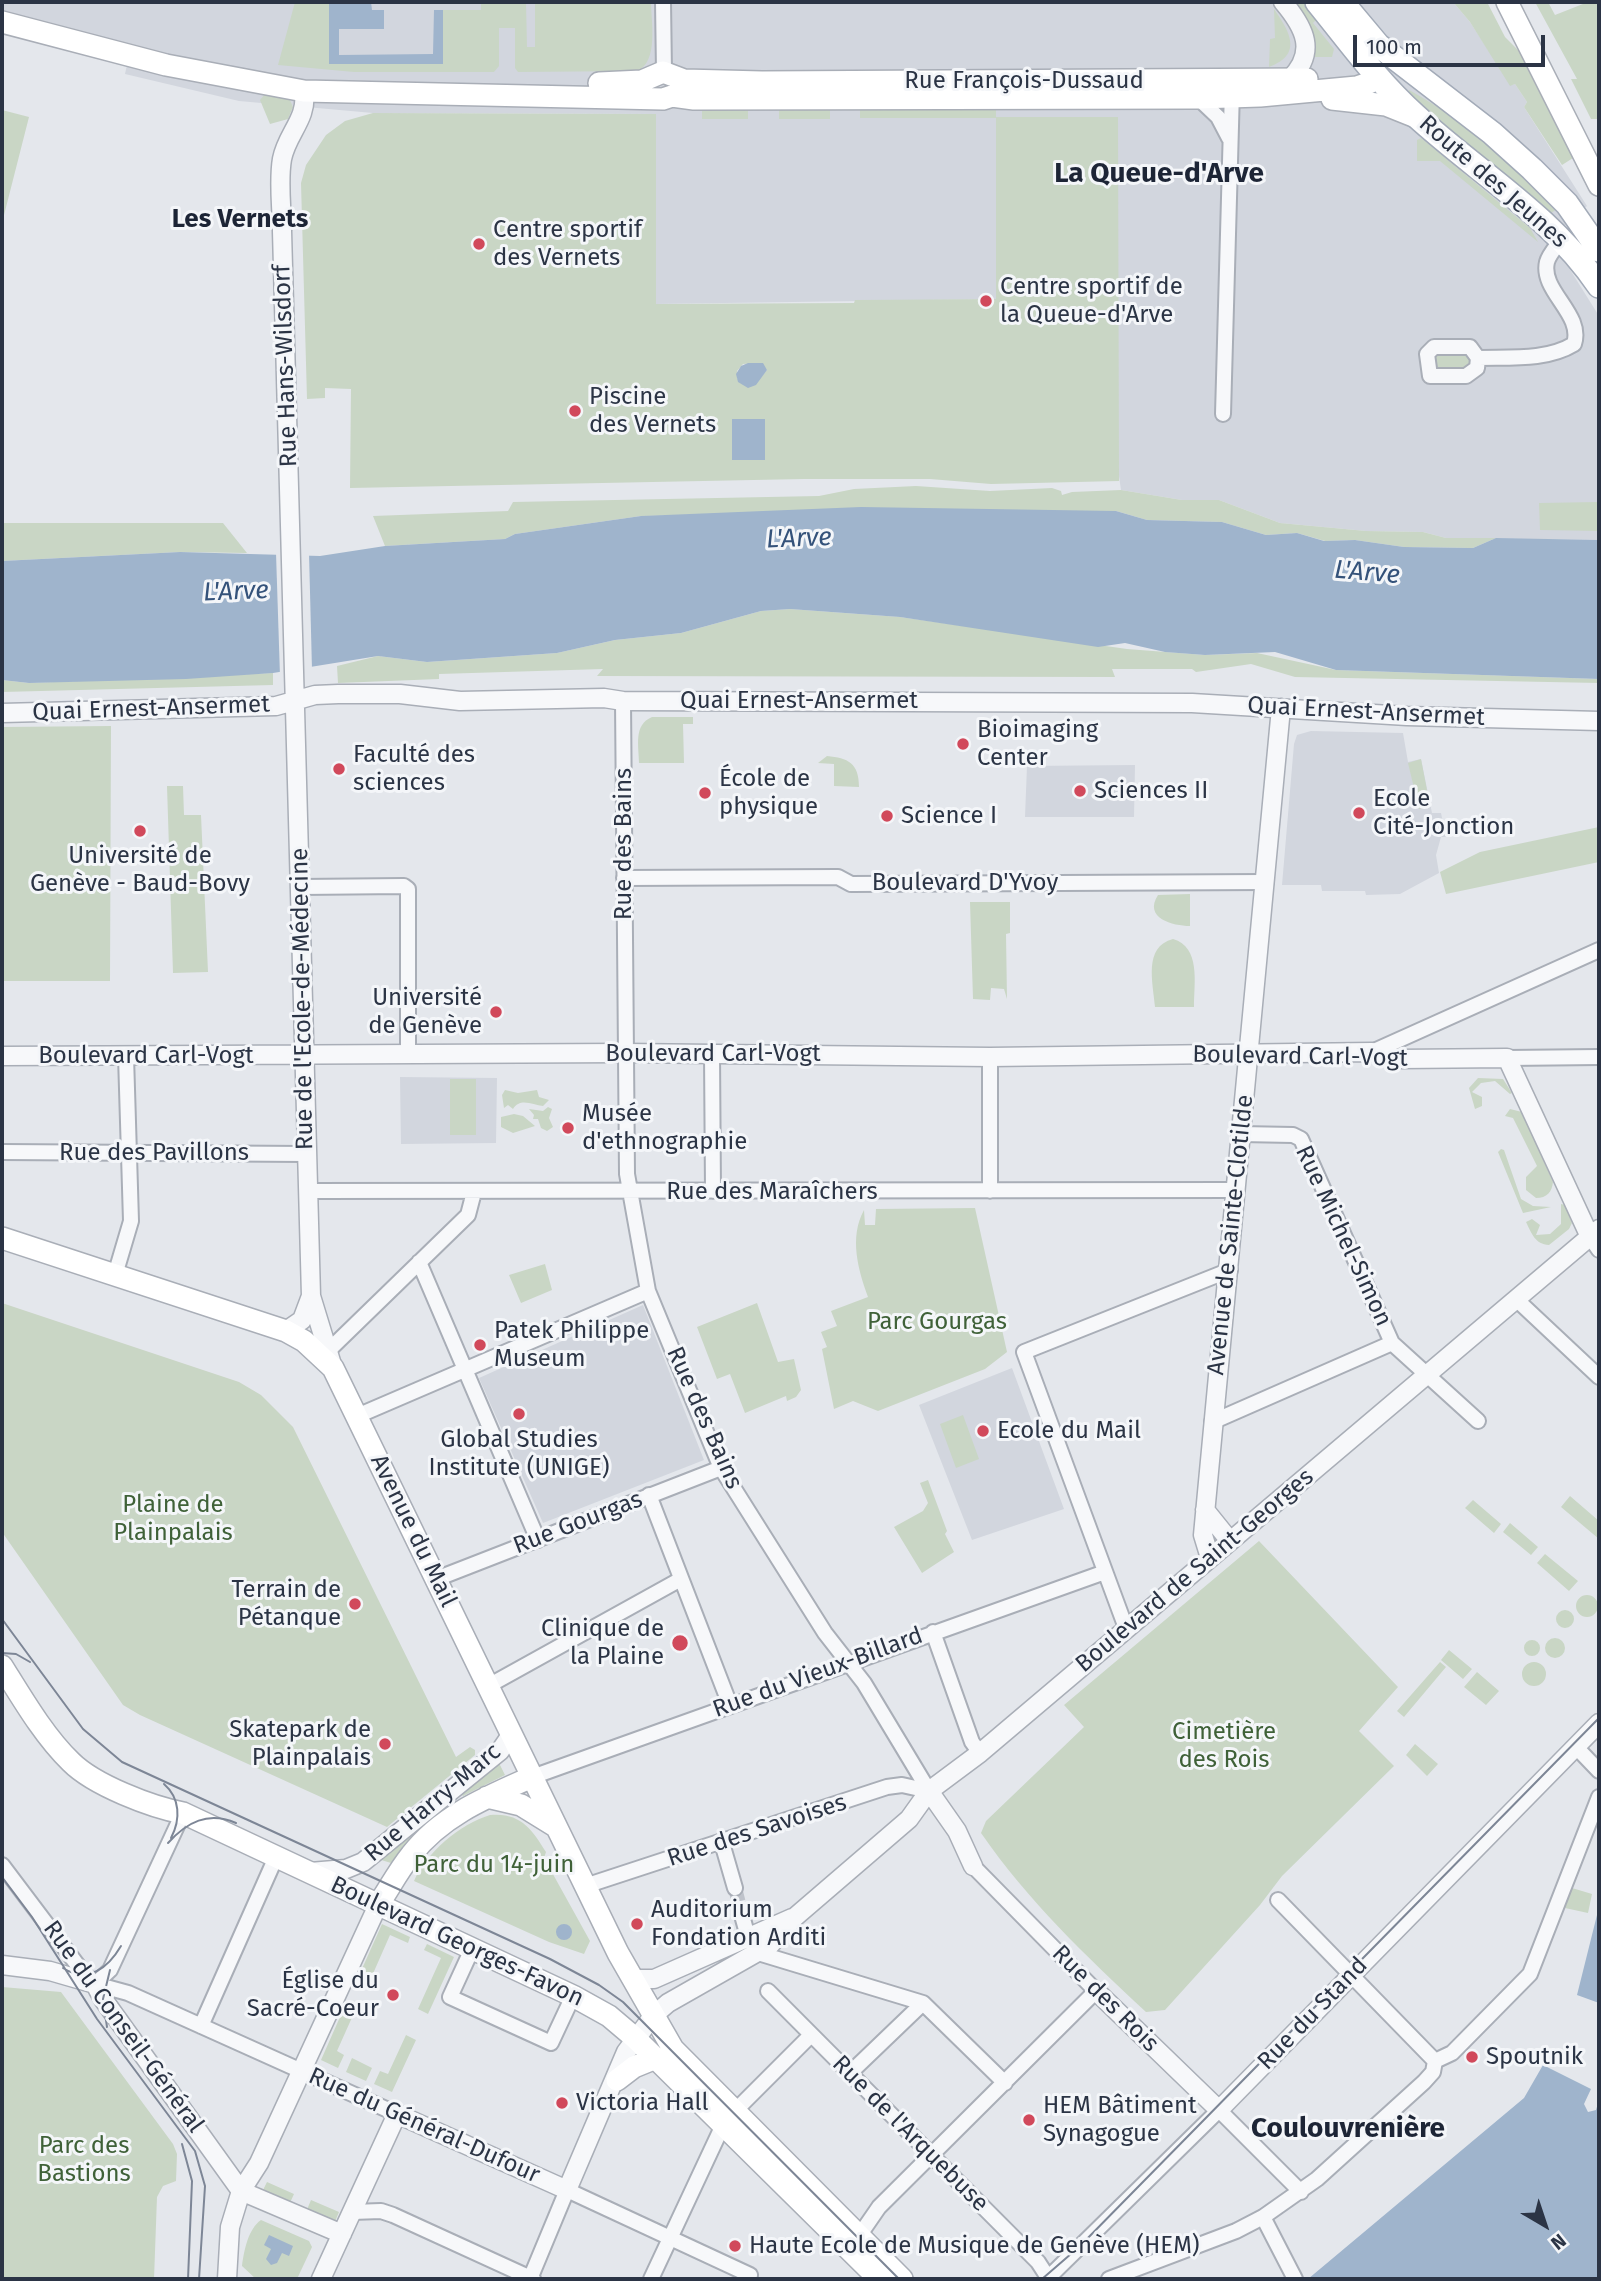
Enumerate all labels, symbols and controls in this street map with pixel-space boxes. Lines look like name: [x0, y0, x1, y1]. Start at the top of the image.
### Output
scale bar: [1356, 21, 1548, 65]
text: 100 m: [1366, 34, 1422, 60]
street label: Rue François-Dussaud: [904, 67, 1144, 95]
street label: Route des Jeunes: [1413, 110, 1573, 254]
district label: La Queue-d'Arve: [1054, 157, 1264, 191]
district label: Les Vernets: [172, 204, 308, 236]
place label: Centre sportif des Vernets: [493, 216, 642, 272]
marker: Centre sportif des Vernets: [471, 236, 487, 252]
street label: Rue Hans-Wilsdorf: [268, 264, 304, 468]
place label: Centre sportif de la Queue-d'Arve: [1000, 273, 1183, 329]
marker: Centre sportif de la Queue-d'Arve: [978, 293, 994, 309]
place label: Piscine des Vernets: [589, 383, 716, 439]
marker: Piscine des Vernets: [567, 403, 583, 419]
water label: L'Arve: [766, 522, 832, 556]
water label: L'Arve: [1333, 555, 1401, 591]
water label: L'Arve: [203, 575, 269, 609]
street label: Quai Ernest-Ansermet: [680, 687, 918, 715]
street label: Quai Ernest-Ansermet: [32, 690, 270, 728]
street label: Quai Ernest-Ansermet: [1247, 691, 1485, 733]
place label: Bioimaging Center: [977, 716, 1098, 772]
marker: Bioimaging Center: [955, 736, 971, 752]
place label: Faculté des sciences: [353, 741, 475, 797]
marker: Faculté des sciences: [331, 761, 347, 777]
place label: École de physique: [719, 765, 818, 821]
street label: Rue des Bains: [610, 768, 638, 920]
place label: Sciences II: [1094, 777, 1208, 805]
marker: Sciences II: [1072, 783, 1088, 799]
marker: École de physique: [697, 785, 713, 801]
place label: Ecole Cité-Jonction: [1373, 785, 1514, 841]
place label: Science I: [901, 802, 997, 830]
marker: Ecole Cité-Jonction: [1351, 805, 1367, 821]
marker: Science I: [879, 808, 895, 824]
marker: Université de Genève - Baud-Bovy: [132, 823, 148, 839]
place label: Université de Genève - Baud-Bovy: [30, 842, 250, 898]
street label: Rue de l'Ecole-de-Médecine: [286, 848, 320, 1150]
street label: Boulevard D'Yvoy: [872, 869, 1058, 897]
place label: Université de Genève: [368, 984, 482, 1040]
marker: Université de Genève: [488, 1004, 504, 1020]
street label: Boulevard Carl-Vogt: [605, 1040, 821, 1068]
street label: Boulevard Carl-Vogt: [1192, 1041, 1408, 1073]
street label: Boulevard Carl-Vogt: [38, 1042, 254, 1070]
street label: Avenue de Sainte-Clotilde: [1202, 1093, 1260, 1377]
place label: Musée d'ethnographie: [582, 1100, 747, 1156]
marker: Musée d'ethnographie: [560, 1120, 576, 1136]
street label: Rue des Pavillons: [59, 1139, 249, 1167]
street label: Rue Michel-Simon: [1289, 1141, 1397, 1331]
street label: Rue des Maraîchers: [666, 1178, 878, 1206]
park label: Parc Gourgas: [867, 1308, 1007, 1336]
place label: Patek Philippe Museum: [494, 1317, 649, 1373]
marker: Patek Philippe Museum: [472, 1337, 488, 1353]
street label: Rue des Bains: [660, 1342, 748, 1494]
marker: Global Studies Institute (UNIGE): [511, 1406, 527, 1422]
place label: Ecole du Mail: [997, 1417, 1141, 1445]
marker: Ecole du Mail: [975, 1423, 991, 1439]
place label: Global Studies Institute (UNIGE): [428, 1426, 610, 1482]
street label: Avenue du Mail: [364, 1450, 462, 1612]
street label: Boulevard de Saint-Georges: [1070, 1463, 1320, 1679]
street label: Rue Gourgas: [509, 1485, 647, 1561]
park label: Plaine de Plainpalais: [113, 1491, 233, 1547]
place label: Terrain de Pétanque: [231, 1576, 341, 1632]
marker: Terrain de Pétanque: [347, 1596, 363, 1612]
place label: Clinique de la Plaine: [541, 1615, 664, 1671]
street label: Rue du Vieux-Billard: [709, 1622, 927, 1724]
marker: Clinique de la Plaine: [670, 1633, 690, 1653]
place label: Skatepark de Plainpalais: [229, 1716, 371, 1772]
park label: Cimetière des Rois: [1172, 1718, 1276, 1774]
marker: Skatepark de Plainpalais: [377, 1736, 393, 1752]
street label: Rue Harry-Marc: [359, 1738, 507, 1868]
street label: Rue des Savoises: [664, 1788, 850, 1874]
park label: Parc du 14-juin: [414, 1851, 574, 1879]
street label: Boulevard Georges-Favon: [326, 1871, 588, 2013]
place label: Auditorium Fondation Arditi: [651, 1896, 826, 1952]
street label: Rue du Conseil-Général: [36, 1915, 210, 2139]
marker: Auditorium Fondation Arditi: [629, 1916, 645, 1932]
street label: Rue des Rois: [1046, 1940, 1164, 2058]
street label: Rue du Stand: [1252, 1952, 1374, 2076]
place label: Église du Sacré-Coeur: [247, 1967, 379, 2023]
marker: Église du Sacré-Coeur: [385, 1987, 401, 2003]
place label: Spoutnik: [1486, 2043, 1583, 2071]
marker: Spoutnik: [1464, 2049, 1480, 2065]
street label: Rue de l'Arquebuse: [826, 2050, 994, 2218]
street label: Rue du Général-Dufour: [304, 2062, 544, 2190]
place label: Victoria Hall: [576, 2089, 709, 2117]
place label: HEM Bâtiment Synagogue: [1043, 2092, 1197, 2148]
marker: Victoria Hall: [554, 2095, 570, 2111]
marker: HEM Bâtiment Synagogue: [1021, 2112, 1037, 2128]
district label: Coulouvrenière: [1251, 2112, 1445, 2146]
park label: Parc des Bastions: [37, 2132, 131, 2188]
north arrow: [1510, 2190, 1580, 2260]
text: N: [1546, 2229, 1571, 2255]
place label: Haute Ecole de Musique de Genève (HEM): [749, 2232, 1200, 2260]
marker: Haute Ecole de Musique de Genève (HEM): [727, 2238, 743, 2254]

